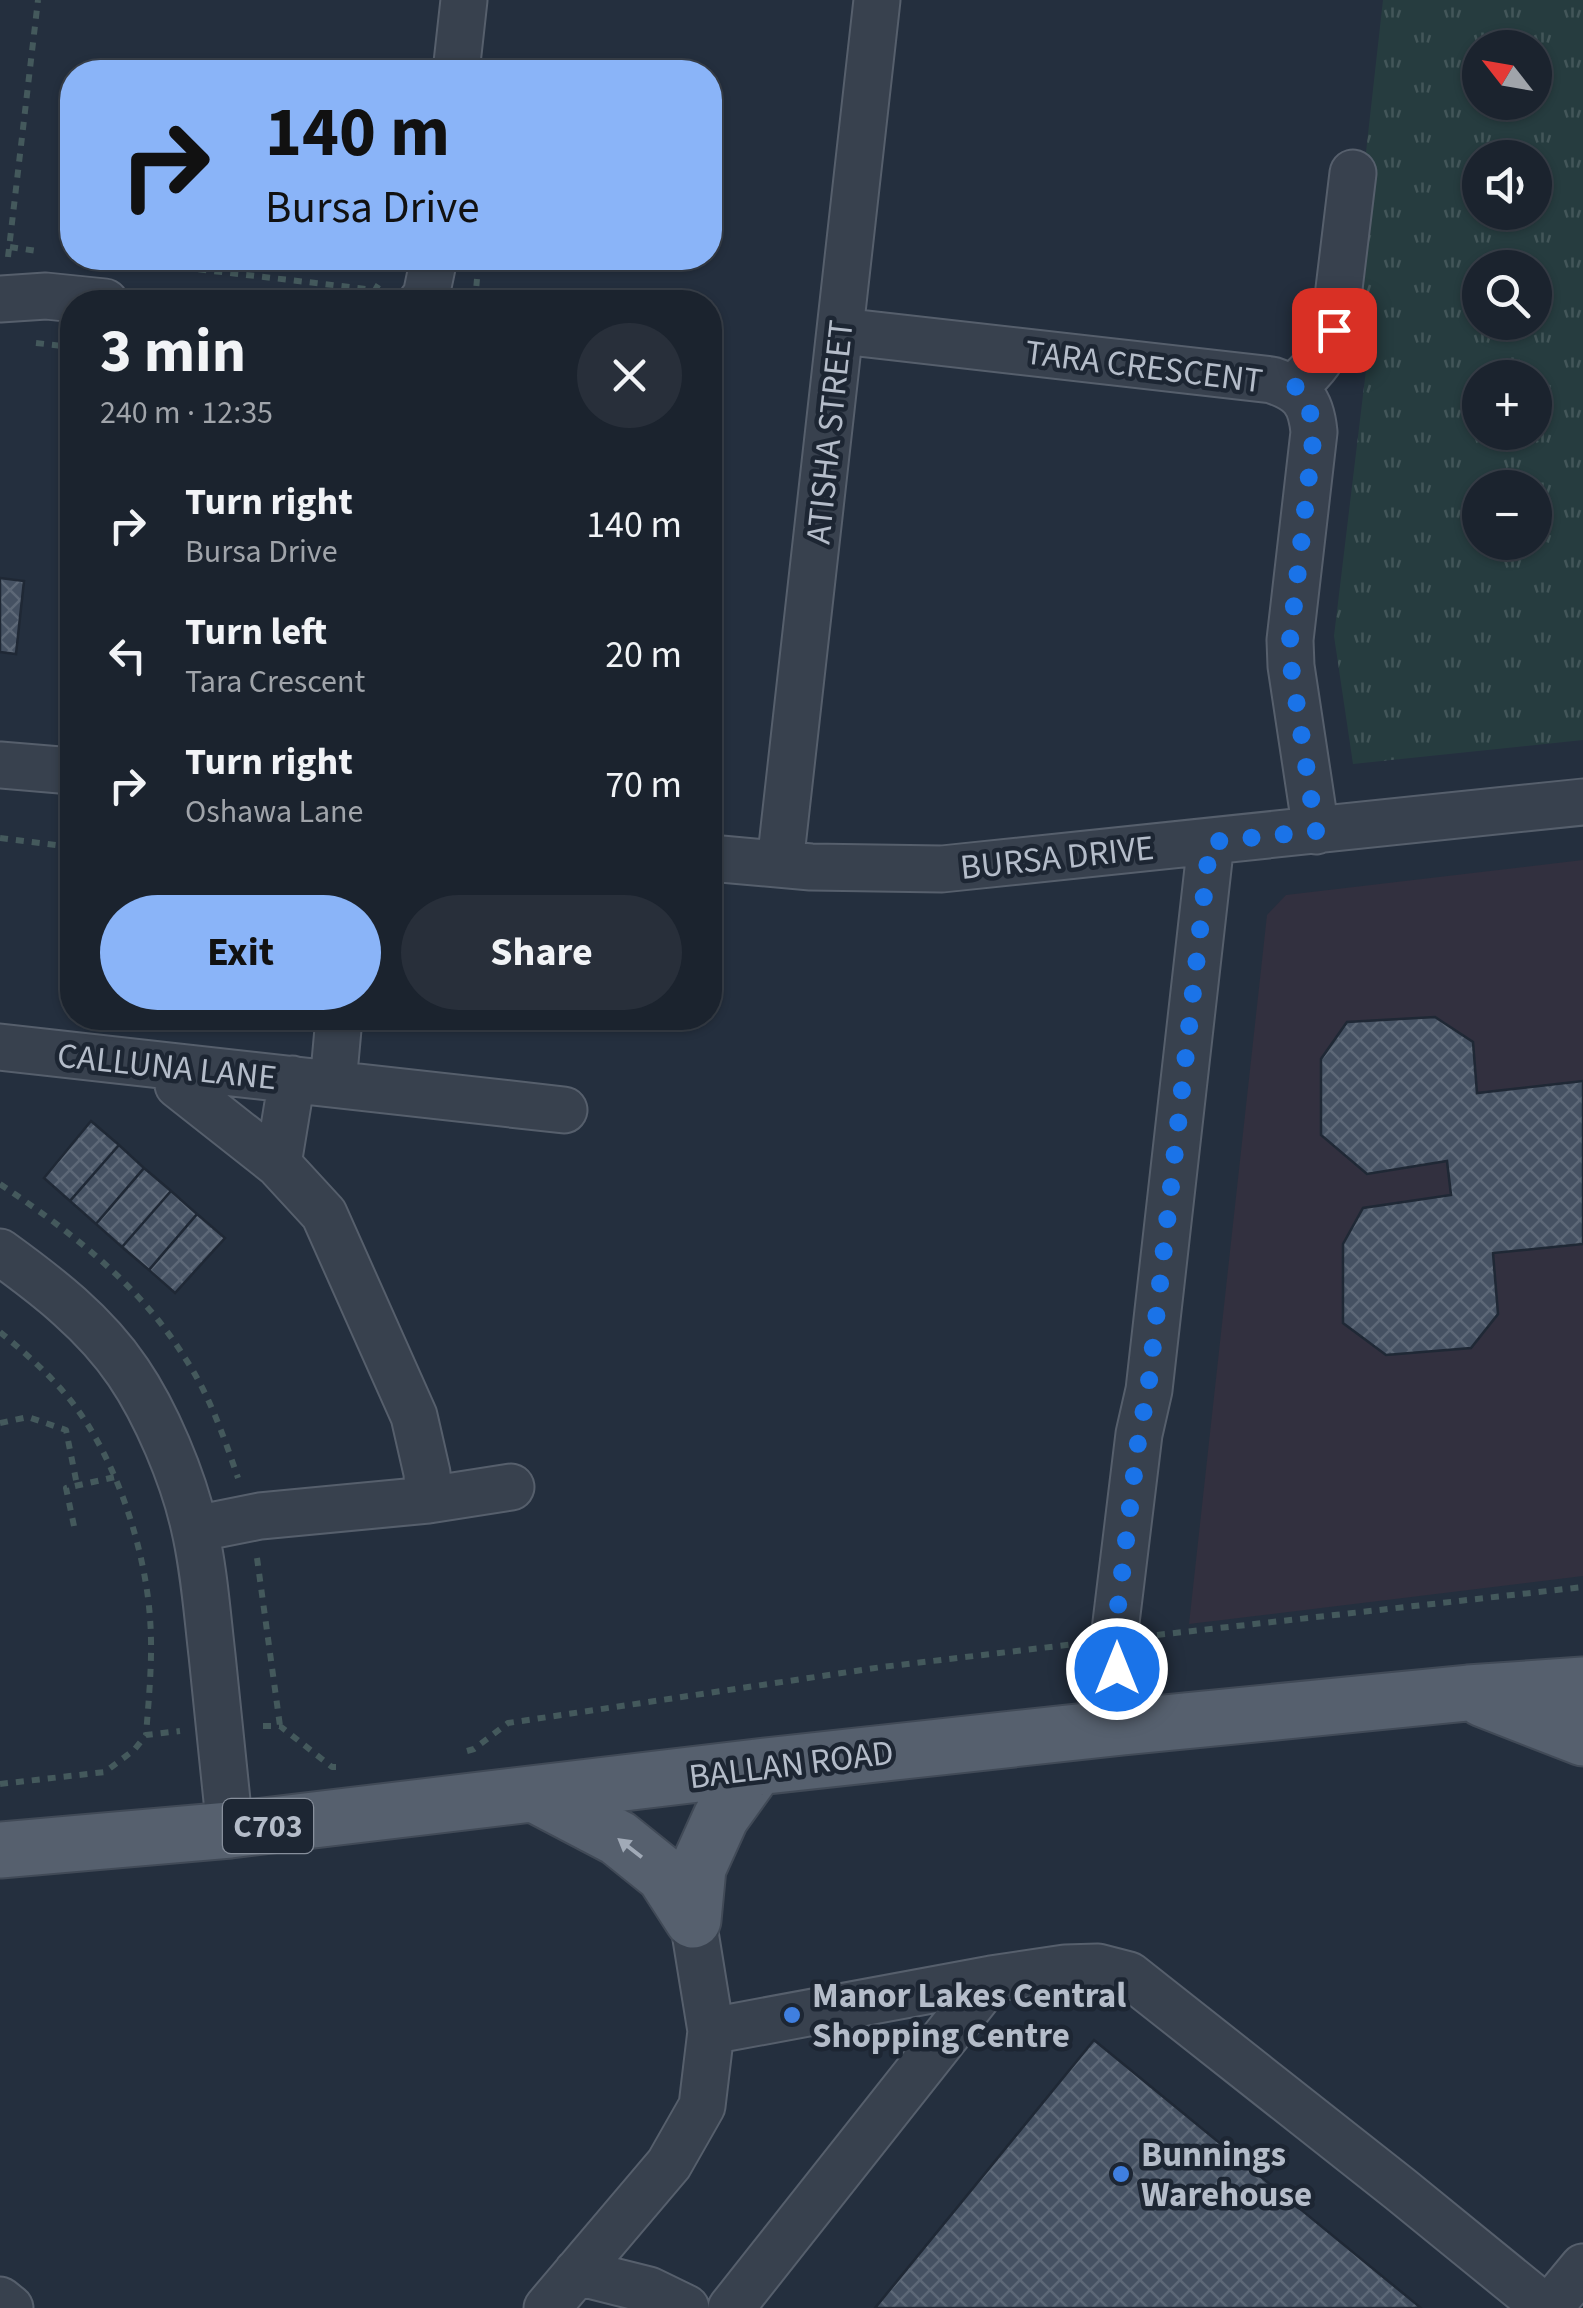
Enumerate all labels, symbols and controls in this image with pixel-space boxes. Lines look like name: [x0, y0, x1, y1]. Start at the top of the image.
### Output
north arrow: [1462, 30, 1552, 120]
map controls: [1462, 30, 1552, 560]
text: 140 m: [265, 83, 450, 183]
icon: right: [100, 100, 230, 230]
button: sound: [1462, 140, 1552, 230]
text: Bursa Drive: [265, 176, 479, 240]
button: search: [1462, 250, 1552, 340]
pin: [1292, 288, 1377, 373]
icon: arrive: [1307, 303, 1362, 358]
text: 3 min: [100, 310, 246, 395]
street label: ATISHA STREET: [793, 318, 867, 547]
button: close: [577, 323, 682, 428]
street label: TARA CRESCENT: [1022, 328, 1266, 406]
button: +: [1462, 360, 1552, 450]
text: 240 m · 12:35: [100, 390, 273, 436]
button: −: [1462, 470, 1552, 560]
text: Turn right: [185, 475, 353, 529]
icon: right: [100, 498, 155, 553]
text: 140 m: [586, 498, 682, 552]
text: Bursa Drive: [185, 529, 338, 575]
text: Turn left: [185, 605, 327, 659]
icon: left: [100, 628, 155, 683]
text: 20 m: [605, 628, 682, 682]
text: Tara Crescent: [185, 659, 365, 705]
text: Turn right: [185, 735, 353, 789]
icon: right: [100, 758, 155, 813]
text: 70 m: [605, 758, 682, 812]
text: Oshawa Lane: [185, 789, 363, 835]
street label: BURSA DRIVE: [958, 823, 1156, 893]
button: Exit: [100, 895, 381, 1010]
button: Share: [401, 895, 682, 1010]
street label: CALLUNA LANE: [55, 1031, 279, 1103]
position arrow: [1065, 1617, 1169, 1721]
street label: BALLAN ROAD: [686, 1728, 896, 1802]
road number: C703: [223, 1799, 313, 1853]
one-way arrow: [617, 1838, 643, 1858]
place label: Manor Lakes Central Shopping Centre: [812, 1971, 1126, 2061]
marker: Manor Lakes Central Shopping Centre: [781, 2004, 803, 2026]
place label: Bunnings Warehouse: [1141, 2130, 1312, 2220]
marker: Bunnings Warehouse: [1110, 2163, 1132, 2185]

